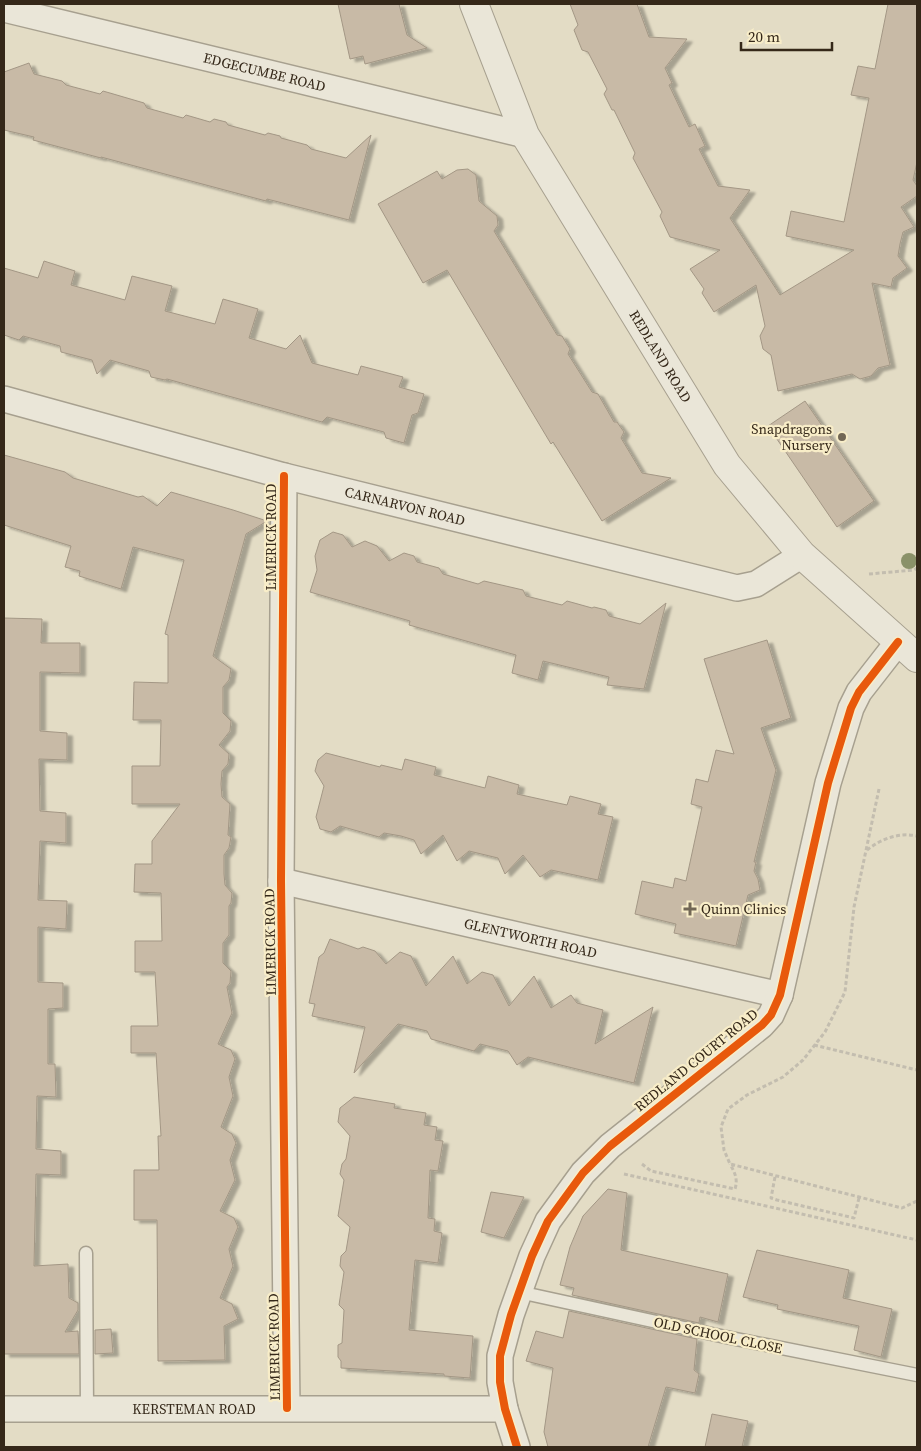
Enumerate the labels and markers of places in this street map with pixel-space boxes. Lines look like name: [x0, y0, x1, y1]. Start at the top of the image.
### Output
place label: Snapdragons Nursery: [751, 419, 833, 455]
marker: Snapdragons Nursery: [836, 431, 848, 443]
place label: Quinn Clinics: [701, 899, 786, 919]
marker: Quinn Clinics: [683, 902, 697, 916]

